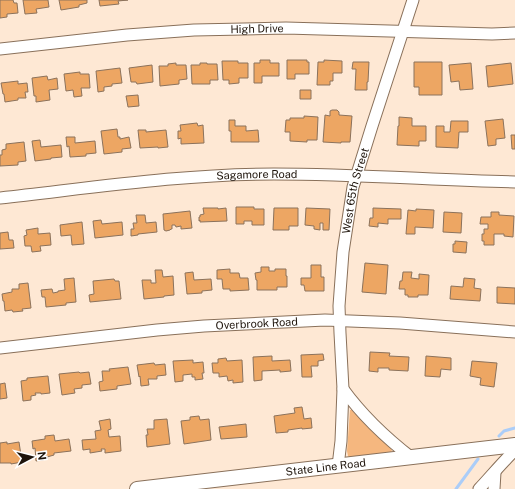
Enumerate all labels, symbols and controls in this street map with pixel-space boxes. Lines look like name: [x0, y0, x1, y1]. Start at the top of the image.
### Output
street label: High Drive: [230, 22, 284, 35]
street label: West 65th Street: [340, 146, 371, 235]
street label: Sagamore Road: [216, 168, 297, 182]
street label: Overbrook Road: [215, 315, 298, 331]
north arrow: [12, 437, 52, 477]
text: N: [35, 451, 48, 461]
street label: State Line Road: [285, 456, 367, 478]

